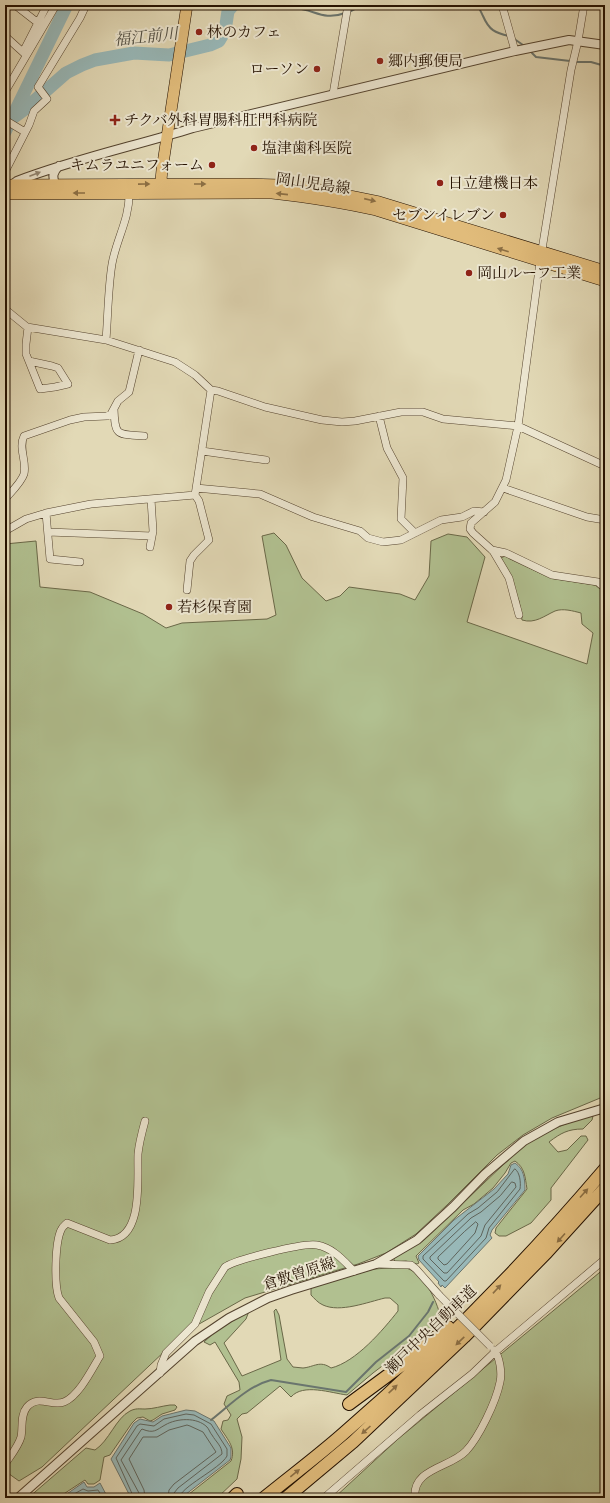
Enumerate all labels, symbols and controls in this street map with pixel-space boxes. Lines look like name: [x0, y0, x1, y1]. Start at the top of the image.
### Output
place label: 林のカフェ: [207, 23, 281, 42]
water label: 福江前川: [113, 24, 181, 50]
marker: 林のカフェ: [194, 27, 204, 37]
place label: 郷内郵便局: [388, 52, 463, 71]
marker: 郷内郵便局: [375, 56, 385, 66]
place label: ローソン: [250, 60, 309, 79]
marker: ローソン: [312, 64, 322, 74]
place label: チクバ外科胃腸科肛門科病院: [124, 111, 318, 130]
marker: チクバ外科胃腸科肛門科病院: [109, 114, 121, 126]
place label: 塩津歯科医院: [262, 139, 352, 158]
marker: 塩津歯科医院: [249, 143, 259, 153]
place label: キムラユニフォーム: [70, 156, 204, 175]
marker: キムラユニフォーム: [207, 160, 217, 170]
street label: 岡山児島線: [275, 169, 351, 199]
one-way arrow: [30, 171, 42, 177]
place label: 日立建機日本: [448, 174, 538, 193]
marker: 日立建機日本: [435, 178, 445, 188]
one-way arrow: [138, 181, 151, 187]
one-way arrow: [194, 181, 207, 187]
one-way arrow: [72, 190, 85, 196]
one-way arrow: [276, 191, 288, 197]
one-way arrow: [364, 197, 376, 203]
place label: セブンイレブン: [392, 206, 495, 225]
marker: セブンイレブン: [498, 210, 508, 220]
one-way arrow: [496, 247, 508, 253]
place label: 岡山ルーフ工業: [477, 264, 581, 283]
marker: 岡山ルーフ工業: [464, 268, 474, 278]
place label: 若杉保育園: [177, 598, 252, 617]
marker: 若杉保育園: [164, 602, 174, 612]
one-way arrow: [580, 1188, 589, 1198]
one-way arrow: [556, 1233, 565, 1243]
street label: 倉敷曽原線: [260, 1253, 338, 1295]
street label: 瀬戸中央自動車道: [381, 1281, 481, 1379]
one-way arrow: [492, 1284, 501, 1294]
one-way arrow: [455, 1336, 465, 1346]
one-way arrow: [388, 1384, 398, 1394]
one-way arrow: [361, 1426, 371, 1435]
one-way arrow: [289, 1469, 300, 1478]

